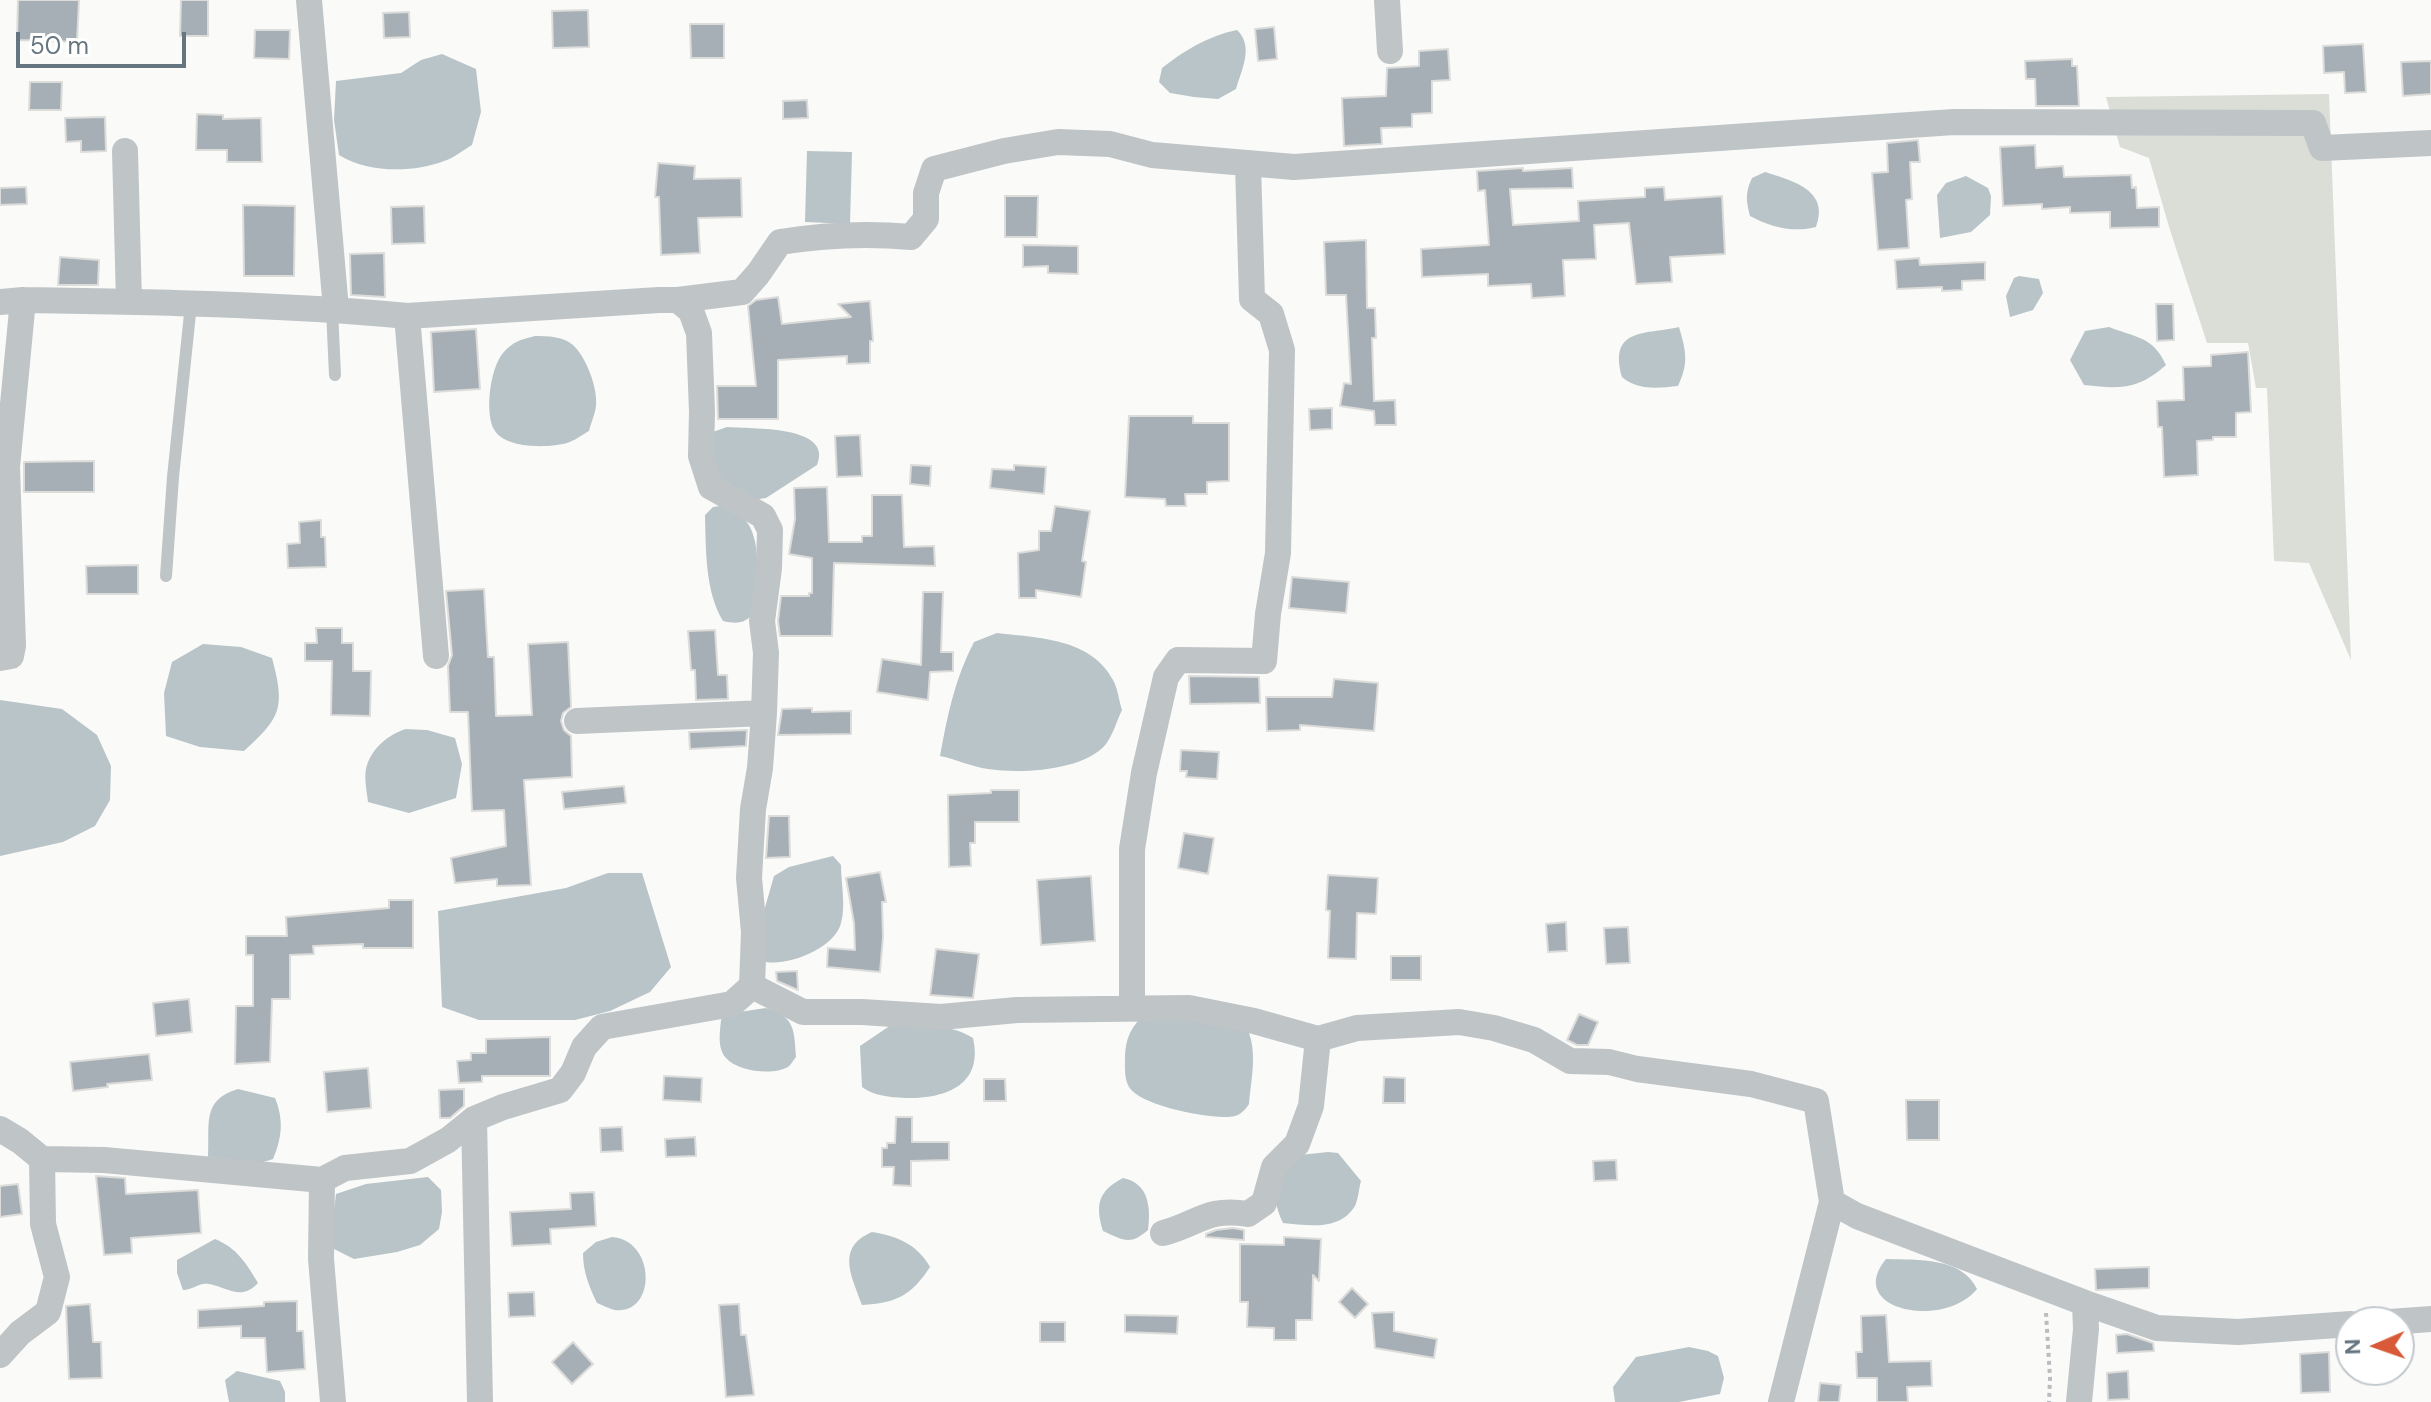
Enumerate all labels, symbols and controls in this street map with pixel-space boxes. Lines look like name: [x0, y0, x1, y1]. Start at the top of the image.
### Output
scale bar: [20, 16, 190, 66]
text: 50 m: [30, 30, 89, 61]
north arrow: [2335, 1306, 2415, 1386]
text: N: [2338, 1338, 2367, 1355]

